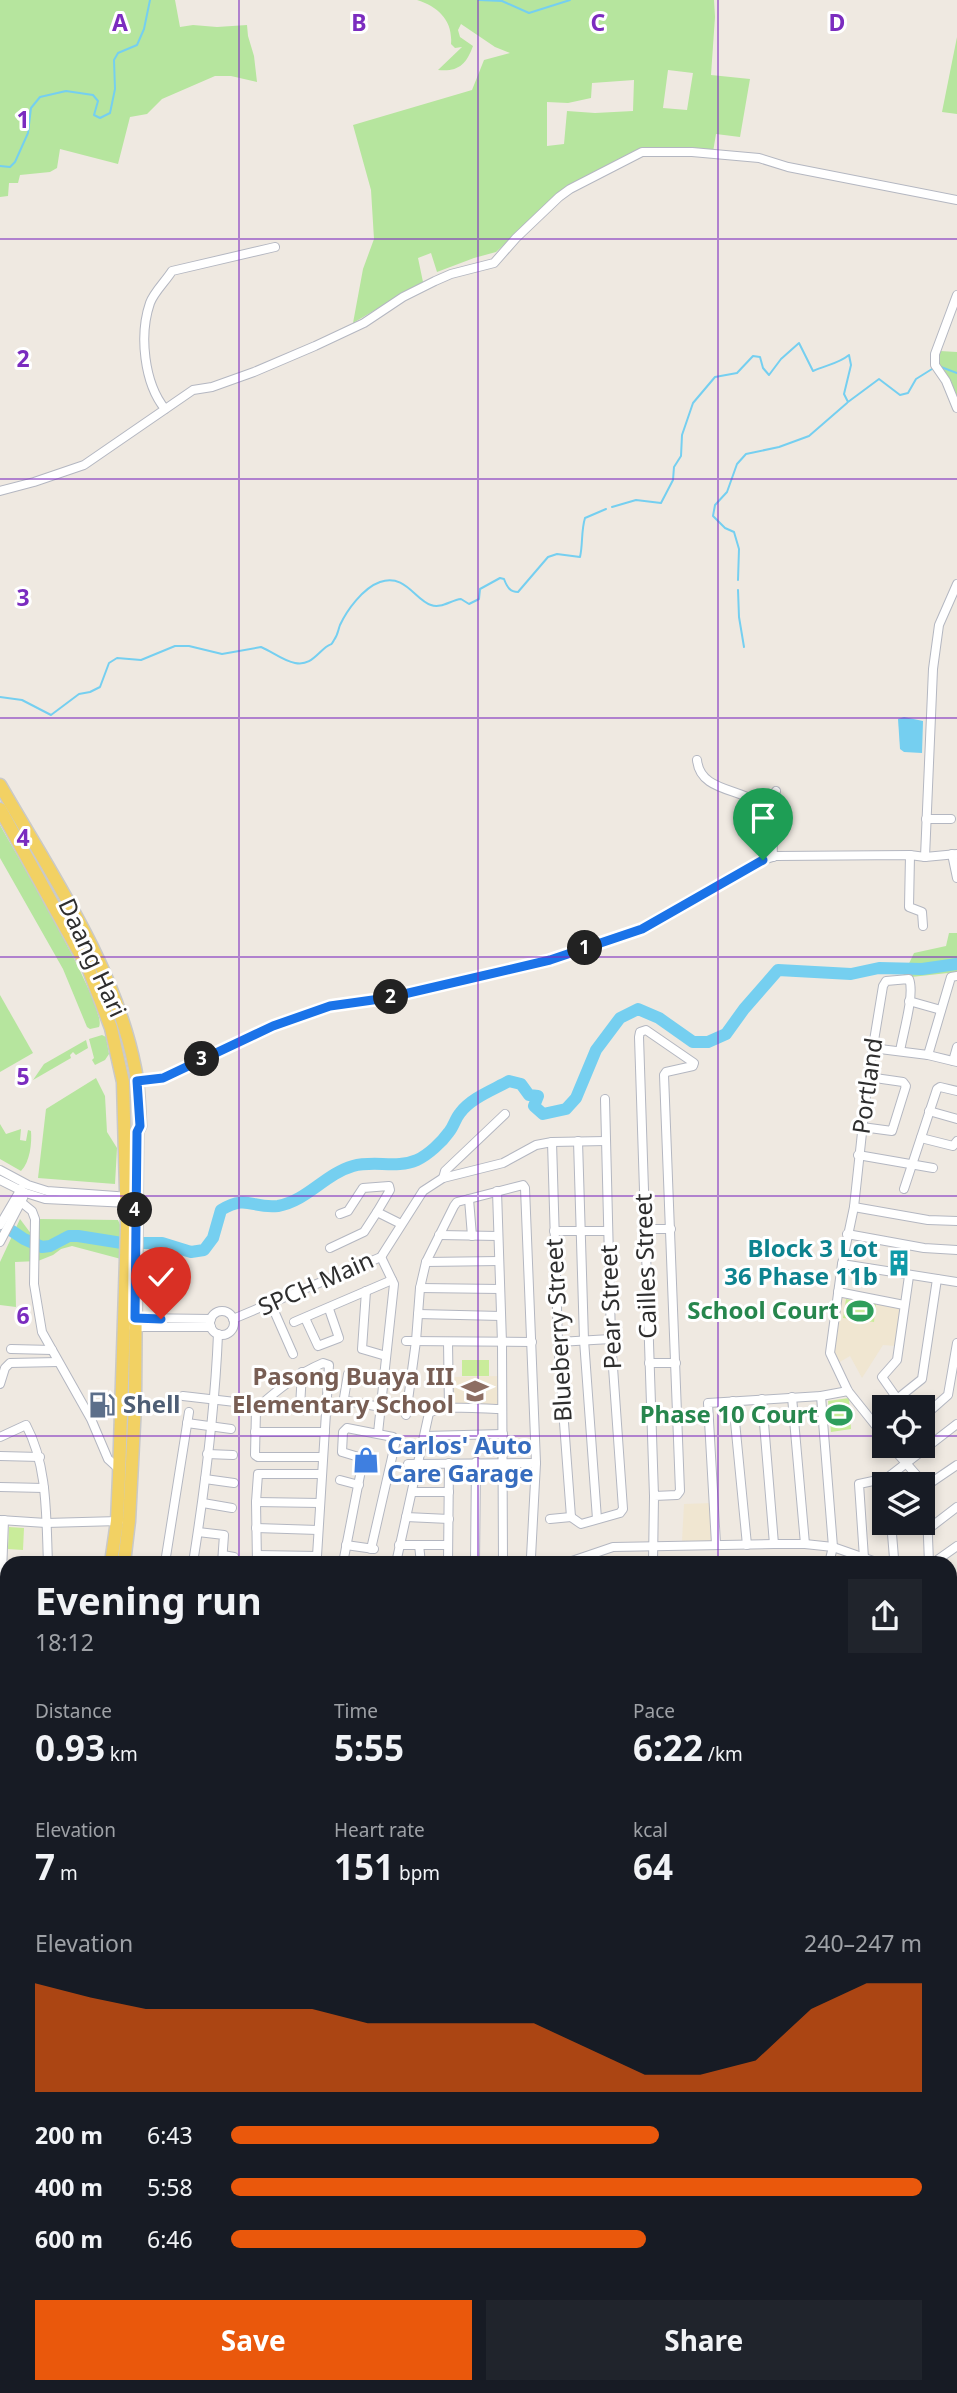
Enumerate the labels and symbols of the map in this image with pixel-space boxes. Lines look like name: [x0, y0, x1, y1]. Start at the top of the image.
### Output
text: A: [112, 6, 128, 38]
text: B: [351, 6, 367, 38]
text: C: [591, 6, 606, 38]
text: D: [829, 6, 845, 38]
text: 1: [16, 103, 30, 135]
text: 2: [16, 342, 30, 374]
text: 3: [16, 581, 30, 613]
pin: [733, 788, 793, 860]
text: 4: [16, 821, 30, 853]
street label: Daang Hari: [51, 893, 135, 1022]
pin: 1: [568, 930, 602, 965]
pin: 2: [374, 979, 408, 1014]
street label: Portland: [843, 1036, 890, 1136]
pin: 3: [184, 1042, 220, 1076]
text: 5: [16, 1060, 30, 1092]
pin: 4: [118, 1192, 152, 1228]
street label: Cailles Street: [625, 1192, 664, 1339]
place label: Block 3 Lot 36 Phase 11b: [724, 1231, 878, 1292]
street label: Blueberry Street: [536, 1237, 579, 1423]
street label: SPCH Main: [252, 1243, 378, 1323]
street label: Pear Street: [591, 1244, 628, 1370]
pin: [131, 1247, 191, 1319]
building icon: Block 3 Lot 36 Phase 11b: [884, 1248, 914, 1278]
place label: School Court: [687, 1293, 839, 1326]
sports icon: School Court: [845, 1296, 875, 1326]
text: 6: [16, 1299, 30, 1331]
place label: Pasong Buaya III Elementary School: [232, 1359, 454, 1420]
school or university icon: Pasong Buaya III Elementary School: [460, 1376, 490, 1406]
place label: Shell: [123, 1387, 180, 1420]
fuel station icon: Shell: [87, 1390, 117, 1420]
place label: Phase 10 Court: [640, 1397, 818, 1430]
sports icon: Phase 10 Court: [824, 1400, 854, 1430]
place label: Carlos' Auto Care Garage: [387, 1428, 533, 1489]
shop icon: Carlos' Auto Care Garage: [351, 1445, 381, 1475]

